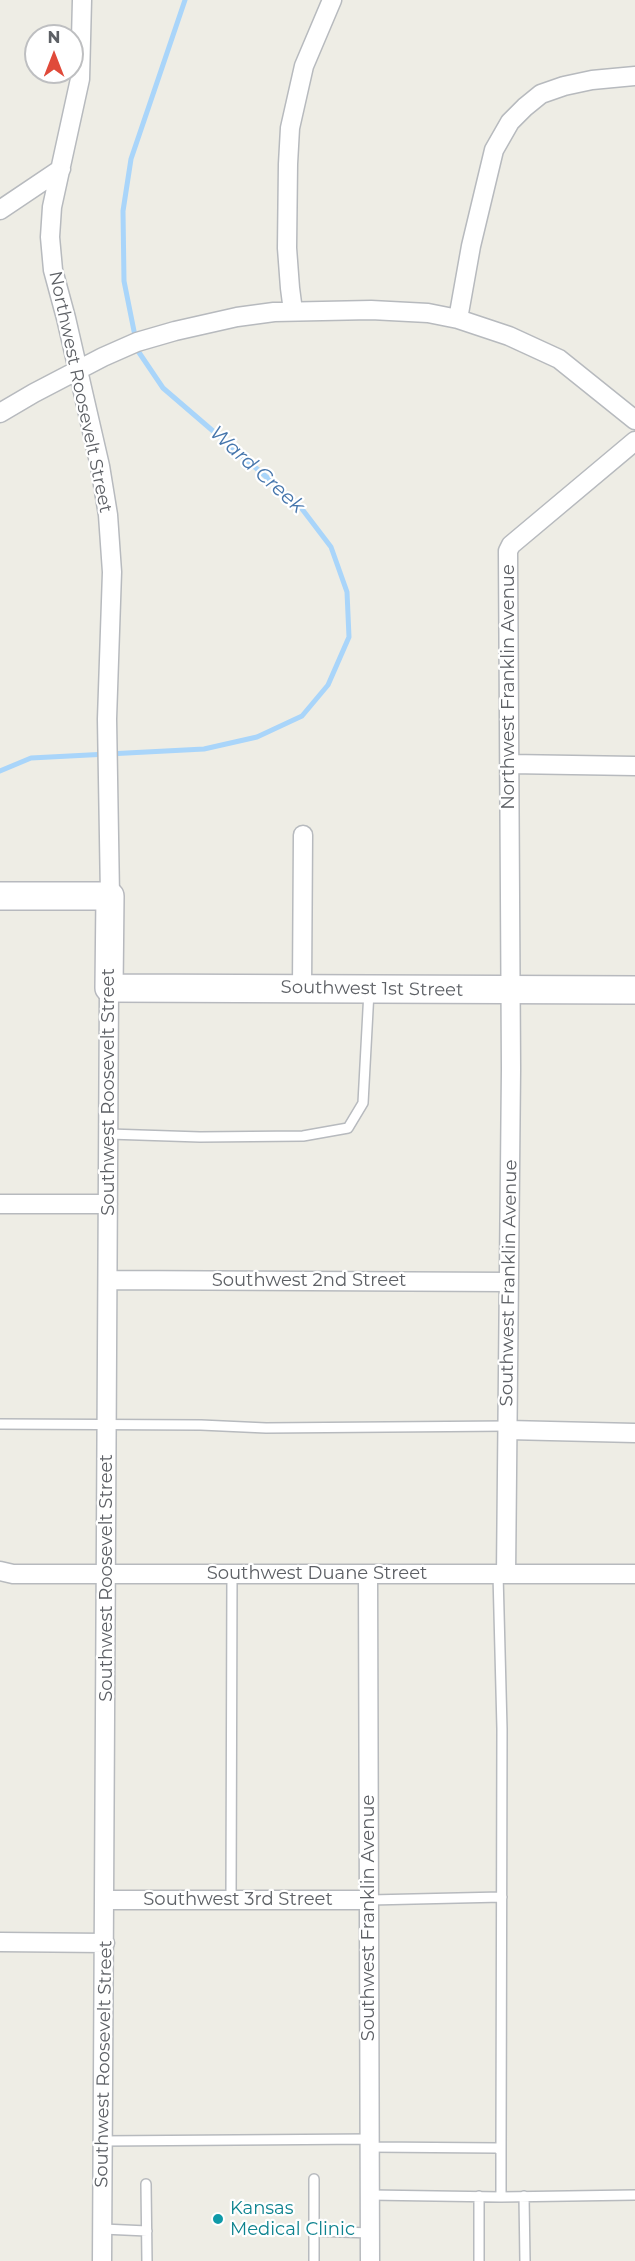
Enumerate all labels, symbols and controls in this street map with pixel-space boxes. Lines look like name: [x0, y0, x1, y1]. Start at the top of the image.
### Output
north arrow: [24, 24, 84, 84]
text: N: [48, 28, 60, 47]
street label: Northwest Roosevelt Street: [44, 269, 116, 515]
water label: Ward Creek: [205, 421, 309, 519]
street label: Northwest Franklin Avenue: [498, 564, 520, 810]
street label: Southwest Roosevelt Street: [98, 968, 120, 1216]
street label: Southwest 1st Street: [280, 977, 464, 1001]
street label: Southwest Franklin Avenue: [496, 1159, 522, 1407]
street label: Southwest 2nd Street: [212, 1270, 406, 1292]
street label: Southwest Roosevelt Street: [96, 1454, 118, 1702]
street label: Southwest Duane Street: [207, 1563, 427, 1585]
street label: Southwest Franklin Avenue: [358, 1795, 380, 2041]
street label: Southwest 3rd Street: [143, 1889, 333, 1911]
street label: Southwest Roosevelt Street: [91, 1940, 117, 2188]
place label: Kansas Medical Clinic: [230, 2198, 355, 2240]
marker: Kansas Medical Clinic: [211, 2212, 225, 2226]

